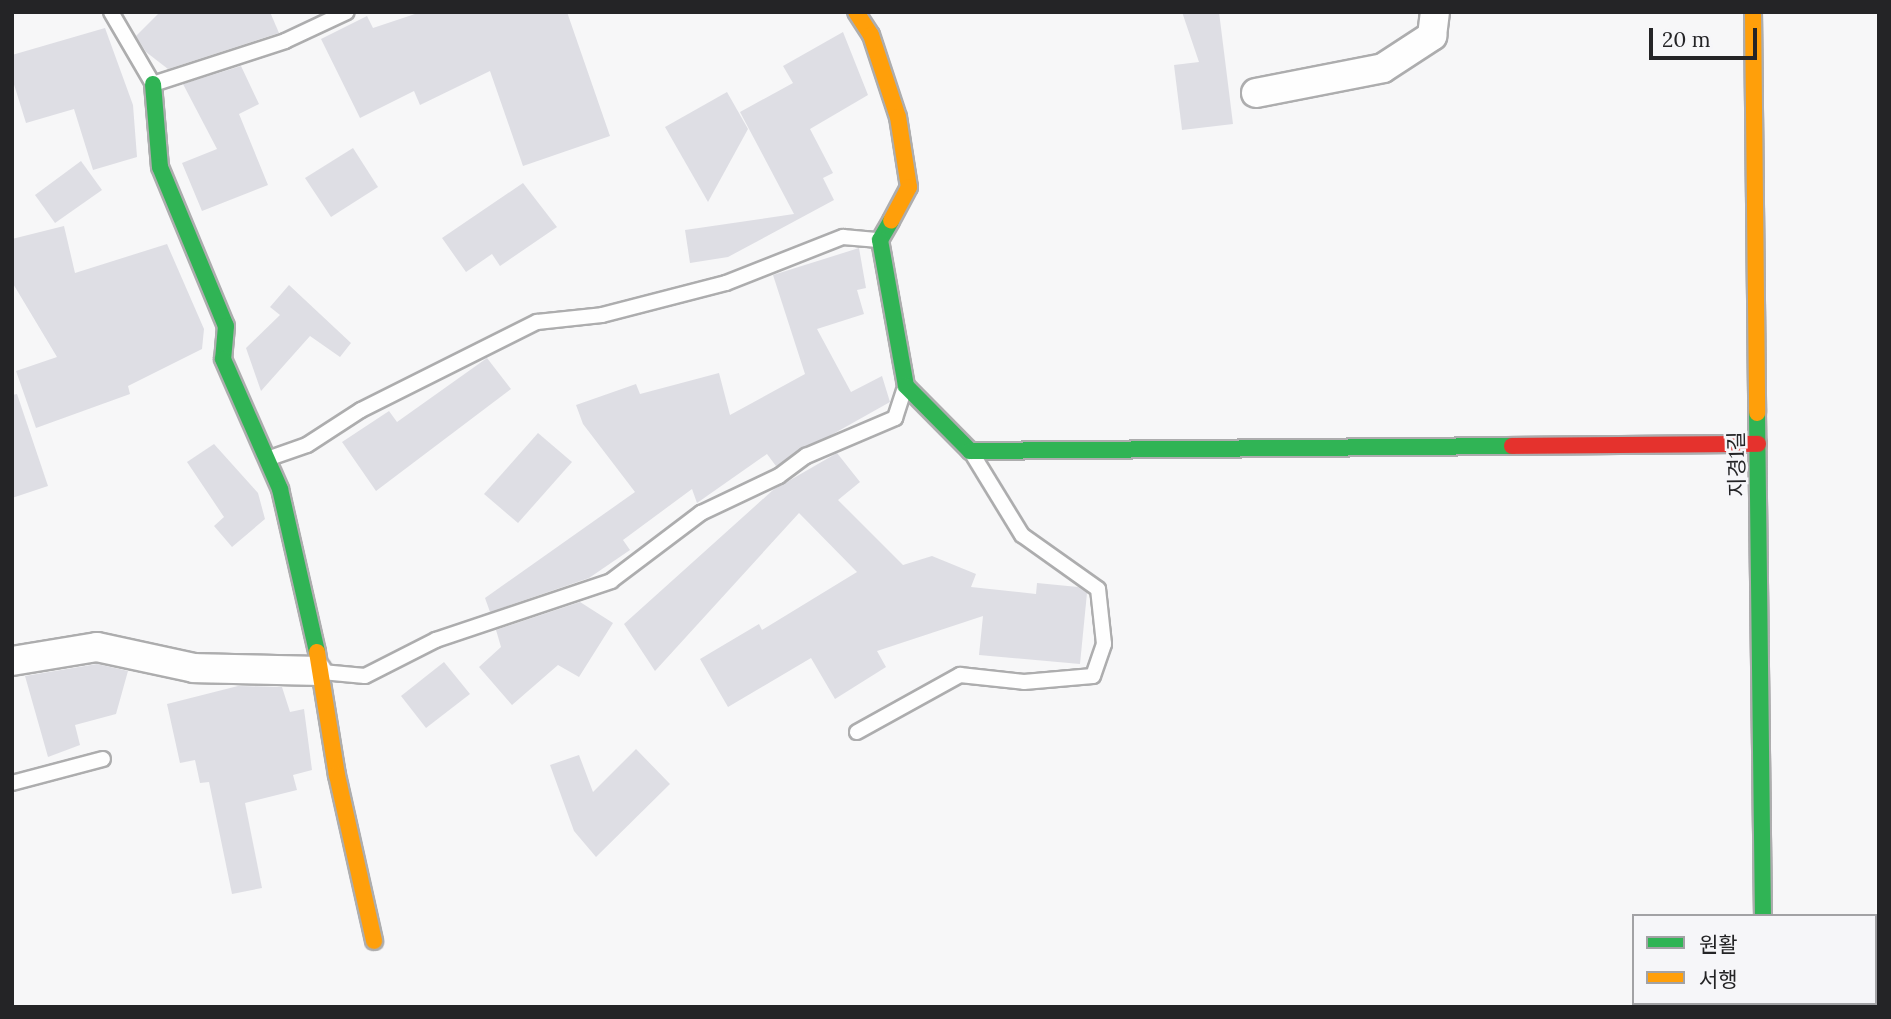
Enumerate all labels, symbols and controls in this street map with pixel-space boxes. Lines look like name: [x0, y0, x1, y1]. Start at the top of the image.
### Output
scale bar: [1653, 14, 1762, 58]
text: 20 m: [1662, 26, 1711, 53]
street label: 지경1길: [1724, 431, 1750, 497]
legend: [1632, 914, 1877, 1005]
text: 원활: [1699, 931, 1738, 958]
text: 서행: [1699, 966, 1738, 993]

